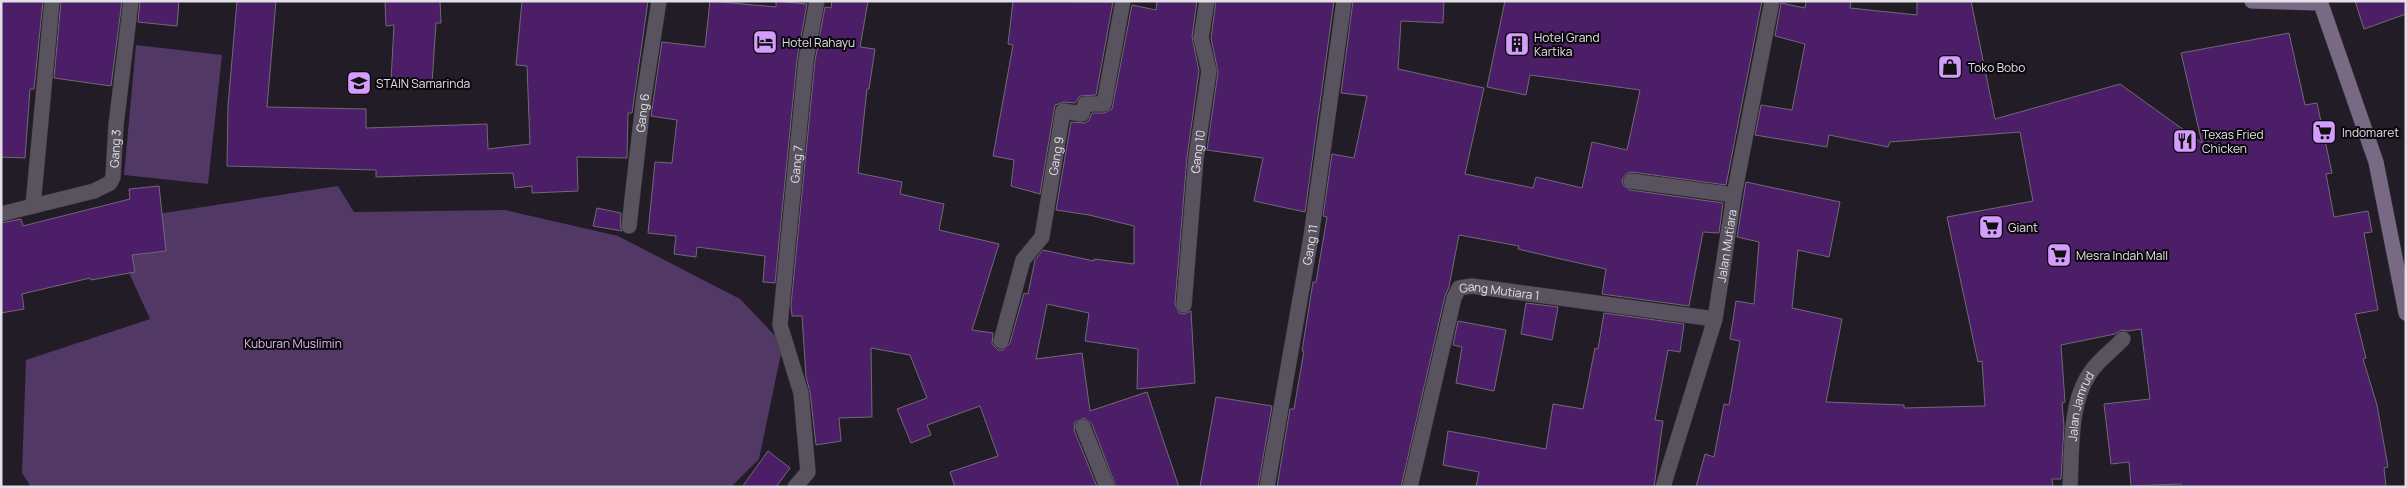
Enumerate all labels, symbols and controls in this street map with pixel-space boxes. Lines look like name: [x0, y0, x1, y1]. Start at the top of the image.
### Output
hotel icon: Hotel Rahayu: [752, 29, 778, 55]
place label: Hotel Grand Kartika: [1534, 29, 1600, 60]
building icon: Hotel Grand Kartika: [1504, 31, 1530, 57]
place label: Hotel Rahayu: [782, 34, 855, 51]
shop icon: Toko Bobo: [1937, 54, 1963, 80]
place label: Toko Bobo: [1968, 59, 2025, 76]
school or university icon: STAIN Samarinda: [346, 70, 372, 96]
place label: STAIN Samarinda: [376, 75, 470, 92]
street label: Gang 6: [631, 92, 653, 133]
supermarket icon: Indomaret: [2311, 119, 2337, 145]
place label: Indomaret: [2342, 124, 2399, 141]
place label: Texas Fried Chicken: [2202, 126, 2264, 157]
restaurant icon: Texas Fried Chicken: [2172, 128, 2198, 154]
street label: Gang 3: [105, 129, 124, 168]
street label: Gang 10: [1186, 129, 1209, 174]
street label: Gang 9: [1044, 135, 1067, 177]
street label: Gang 7: [785, 144, 806, 184]
street label: Jalan Mutiara: [1712, 208, 1740, 283]
supermarket icon: Giant: [1978, 214, 2004, 240]
place label: Giant: [2008, 219, 2038, 236]
street label: Gang 11: [1298, 223, 1321, 266]
supermarket icon: Mesra Indah Mall: [2046, 242, 2072, 268]
place label: Mesra Indah Mall: [2076, 247, 2168, 264]
street label: Gang Mutiara 1: [1458, 277, 1541, 304]
park label: Kuburan Muslimin: [244, 335, 342, 352]
street label: Jalan Jamrud: [2063, 368, 2098, 442]

